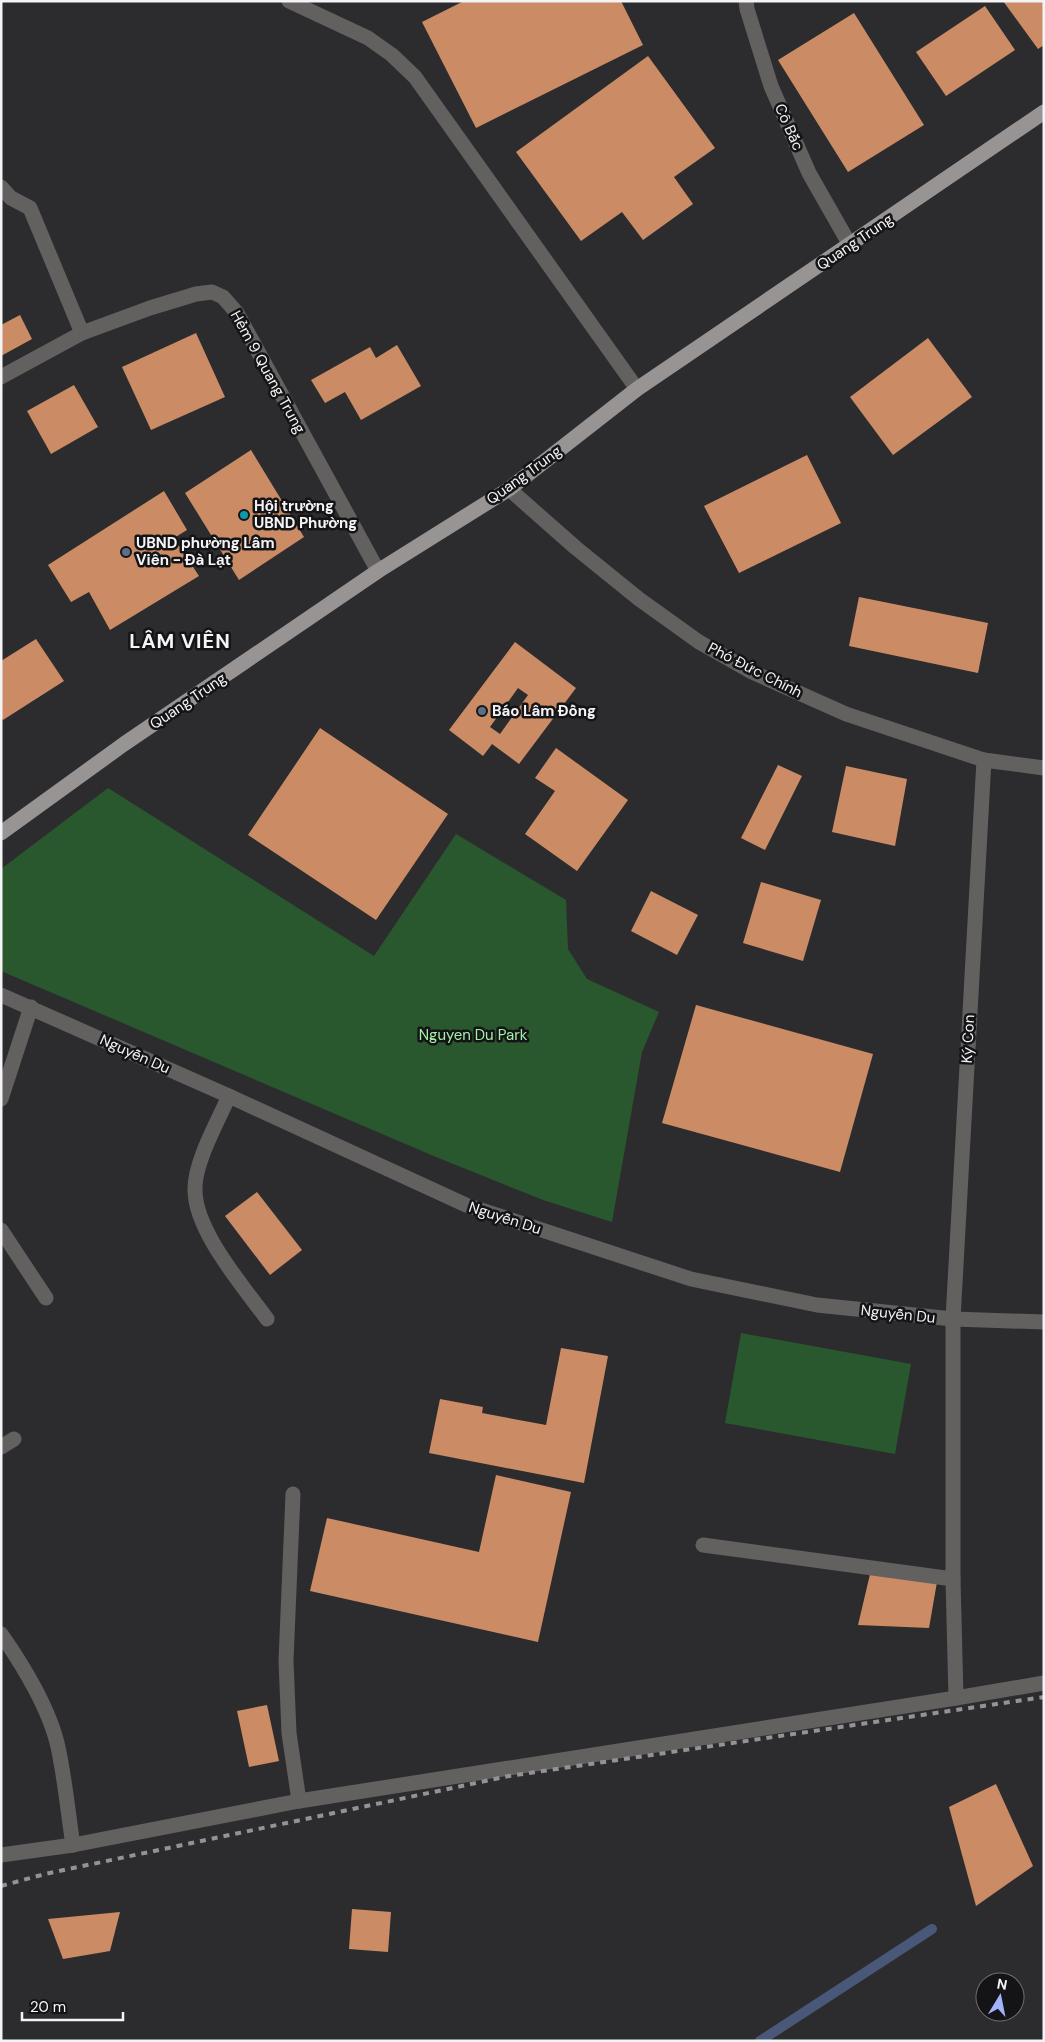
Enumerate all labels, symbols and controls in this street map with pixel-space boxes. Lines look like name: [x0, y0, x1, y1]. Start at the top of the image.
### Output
street label: Cô Bắc: [770, 100, 808, 154]
street label: Quang Trung: [813, 209, 897, 275]
street label: Hẻm 9 Quang Trung: [226, 307, 310, 437]
street label: Quang Trung: [483, 441, 565, 509]
place label: Hội trường UBND Phường: [254, 496, 357, 533]
marker: Hội trường UBND Phường: [238, 509, 250, 521]
place label: UBND phường Lâm Viên - Đà Lạt: [136, 533, 275, 570]
marker: UBND phường Lâm Viên - Đà Lạt: [120, 546, 132, 558]
district label: LÂM VIÊN: [129, 628, 231, 654]
street label: Phó Đức Chính: [704, 638, 806, 702]
street label: Quang Trung: [146, 668, 230, 734]
place label: Báo Lâm Đồng: [492, 701, 596, 721]
marker: Báo Lâm Đồng: [476, 705, 488, 717]
street label: Ký Con: [957, 1014, 979, 1064]
park label: Nguyen Du Park: [419, 1025, 528, 1045]
street label: Nguyễn Du: [97, 1030, 173, 1078]
street label: Nguyễn Du: [466, 1197, 544, 1239]
street label: Nguyễn Du: [860, 1300, 936, 1328]
north arrow: [975, 1972, 1025, 2022]
text: N: [996, 1974, 1009, 1994]
scale bar: [22, 1990, 124, 2022]
text: 20 m: [30, 1997, 66, 2017]

